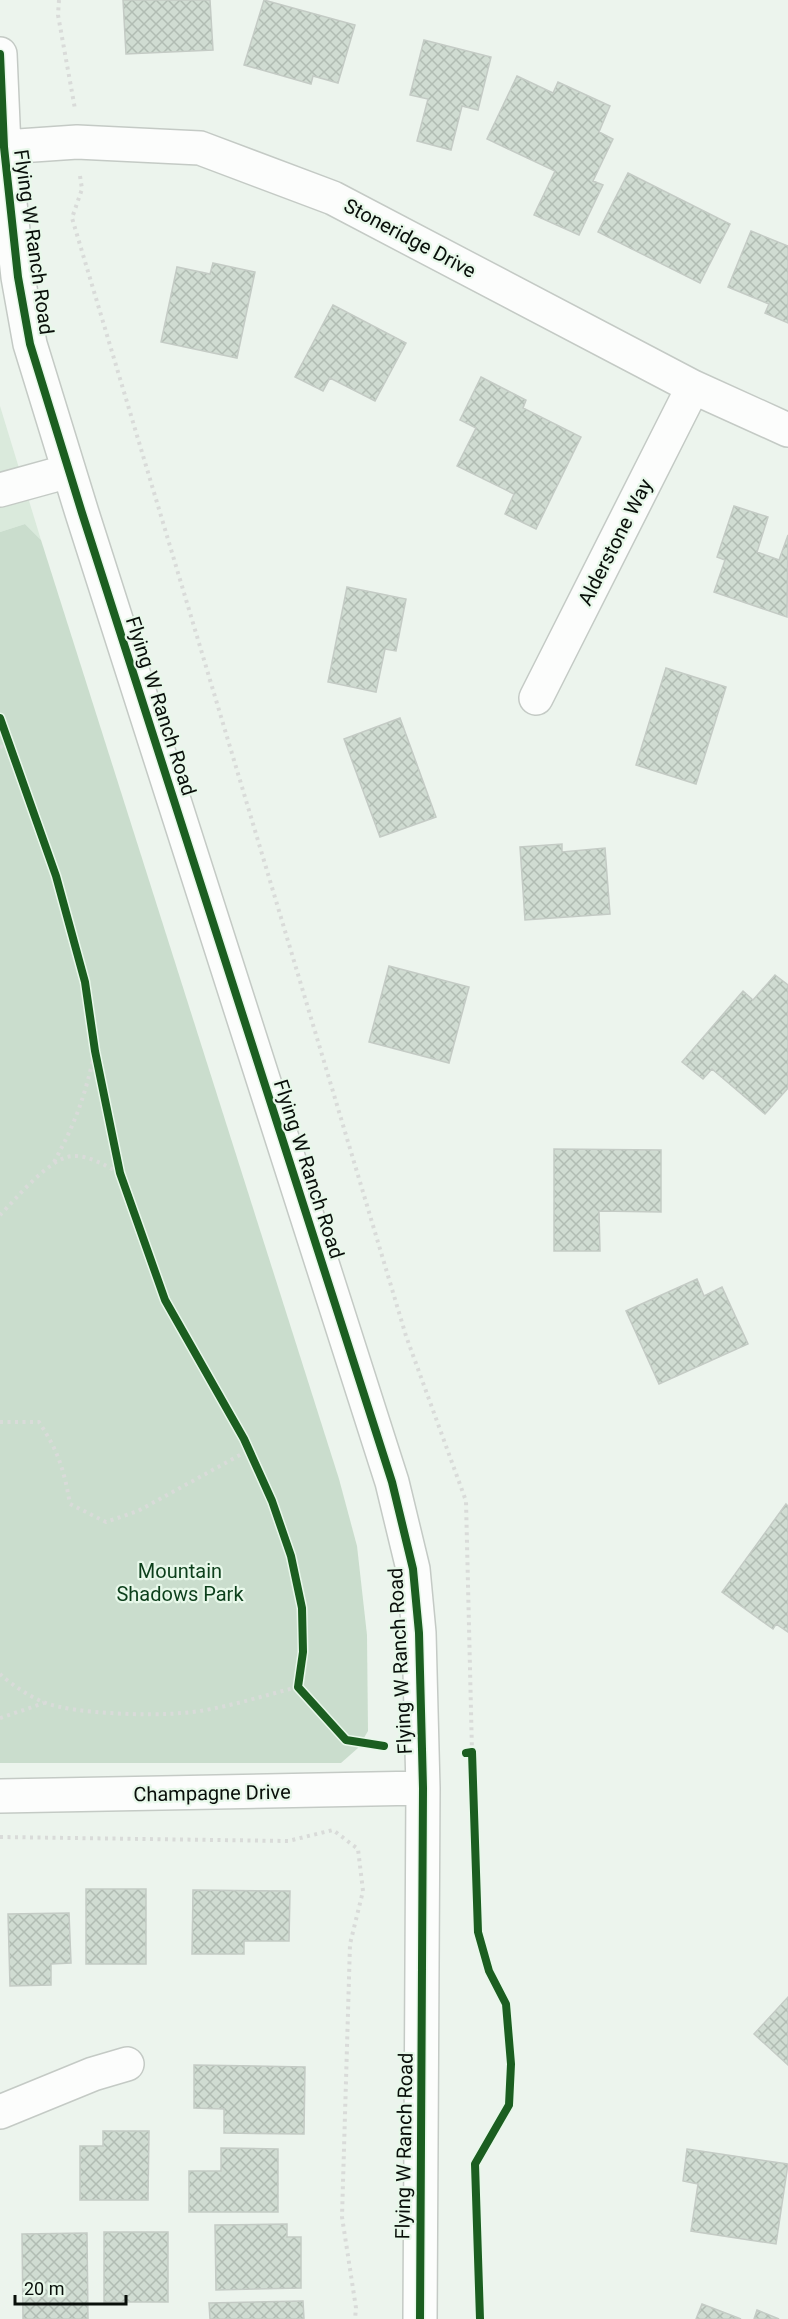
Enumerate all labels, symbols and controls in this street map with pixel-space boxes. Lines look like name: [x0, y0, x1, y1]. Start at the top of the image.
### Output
street label: Flying W Ranch Road: [9, 148, 59, 336]
street label: Stoneridge Drive: [340, 193, 480, 283]
street label: Alderstone Way: [573, 474, 657, 609]
street label: Flying W Ranch Road: [121, 613, 201, 799]
street label: Flying W Ranch Road: [269, 1076, 349, 1262]
park label: Mountain Shadows Park: [116, 1559, 244, 1606]
street label: Flying W Ranch Road: [383, 1567, 417, 1755]
street label: Champagne Drive: [133, 1780, 291, 1806]
street label: Flying W Ranch Road: [390, 2052, 418, 2240]
scale bar: [15, 2268, 126, 2306]
text: 20 m: [24, 2278, 64, 2299]

